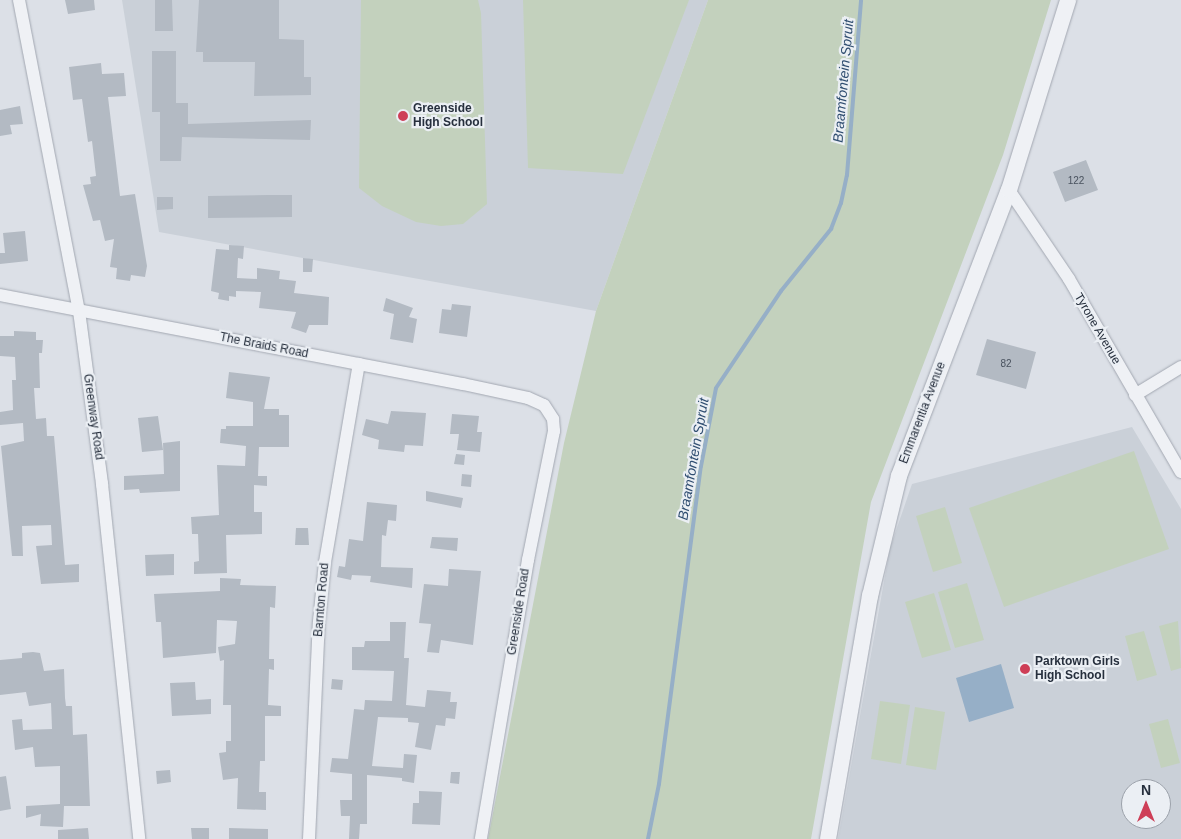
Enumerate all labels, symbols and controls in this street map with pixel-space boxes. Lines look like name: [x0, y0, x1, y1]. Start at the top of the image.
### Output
water label: Braamfontein Spruit: [829, 19, 857, 143]
place label: Greenside High School: [413, 102, 483, 130]
marker: Greenside High School: [397, 110, 409, 122]
house number: 122: [1068, 175, 1084, 187]
street label: Tyrone Avenue: [1071, 291, 1123, 367]
street label: The Braids Road: [218, 330, 310, 362]
house number: 82: [1000, 358, 1012, 370]
street label: Emmarentia Avenue: [897, 360, 949, 466]
street label: Greenway Road: [80, 373, 106, 461]
water label: Braamfontein Spruit: [674, 397, 712, 521]
street label: Barnton Road: [312, 562, 332, 638]
street label: Greenside Road: [505, 568, 533, 656]
place label: Parktown Girls High School: [1035, 655, 1120, 683]
marker: Parktown Girls High School: [1019, 663, 1031, 675]
north arrow: [1121, 779, 1171, 829]
text: N: [1141, 782, 1151, 798]

